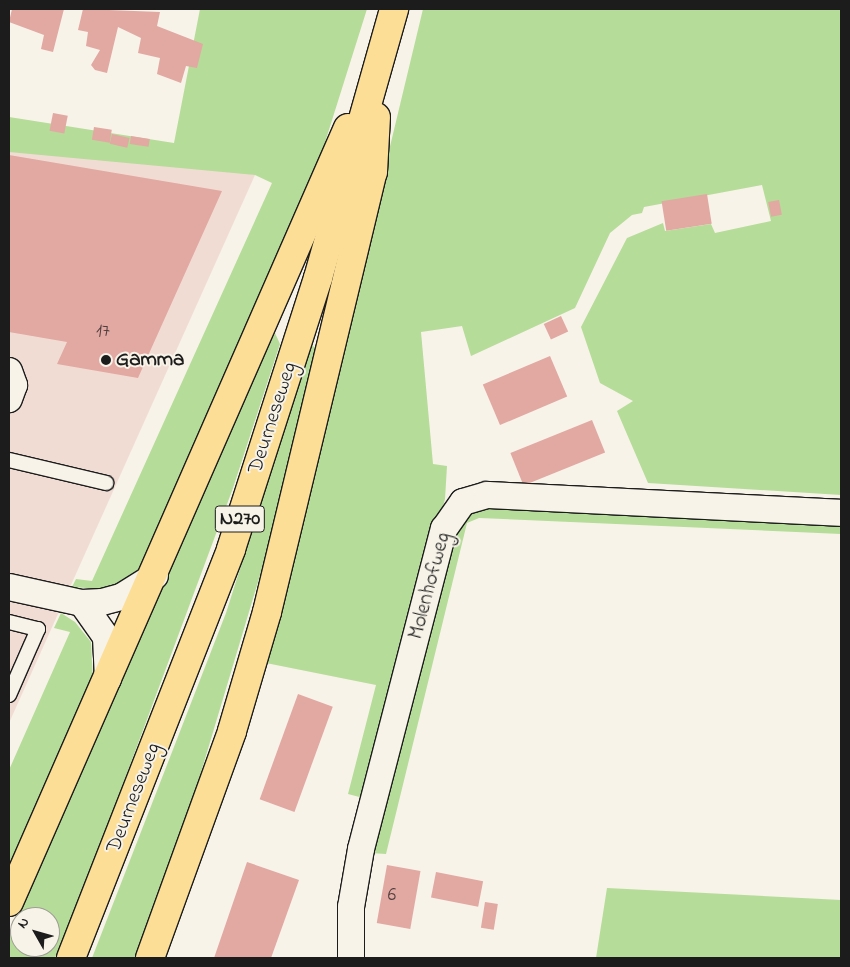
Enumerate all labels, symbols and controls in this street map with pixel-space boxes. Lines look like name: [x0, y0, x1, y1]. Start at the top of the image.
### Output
house number: 17: [96, 321, 110, 343]
place label: Gamma: [116, 347, 184, 373]
marker: Gamma: [100, 354, 112, 366]
street label: Deurneseweg: [243, 359, 303, 477]
road number: N270: [214, 502, 266, 536]
street label: Molenhofweg: [404, 530, 456, 642]
street label: Deurneseweg: [101, 739, 167, 857]
house number: 6: [388, 885, 396, 907]
north arrow: [10, 907, 60, 957]
text: N: [12, 913, 35, 933]

